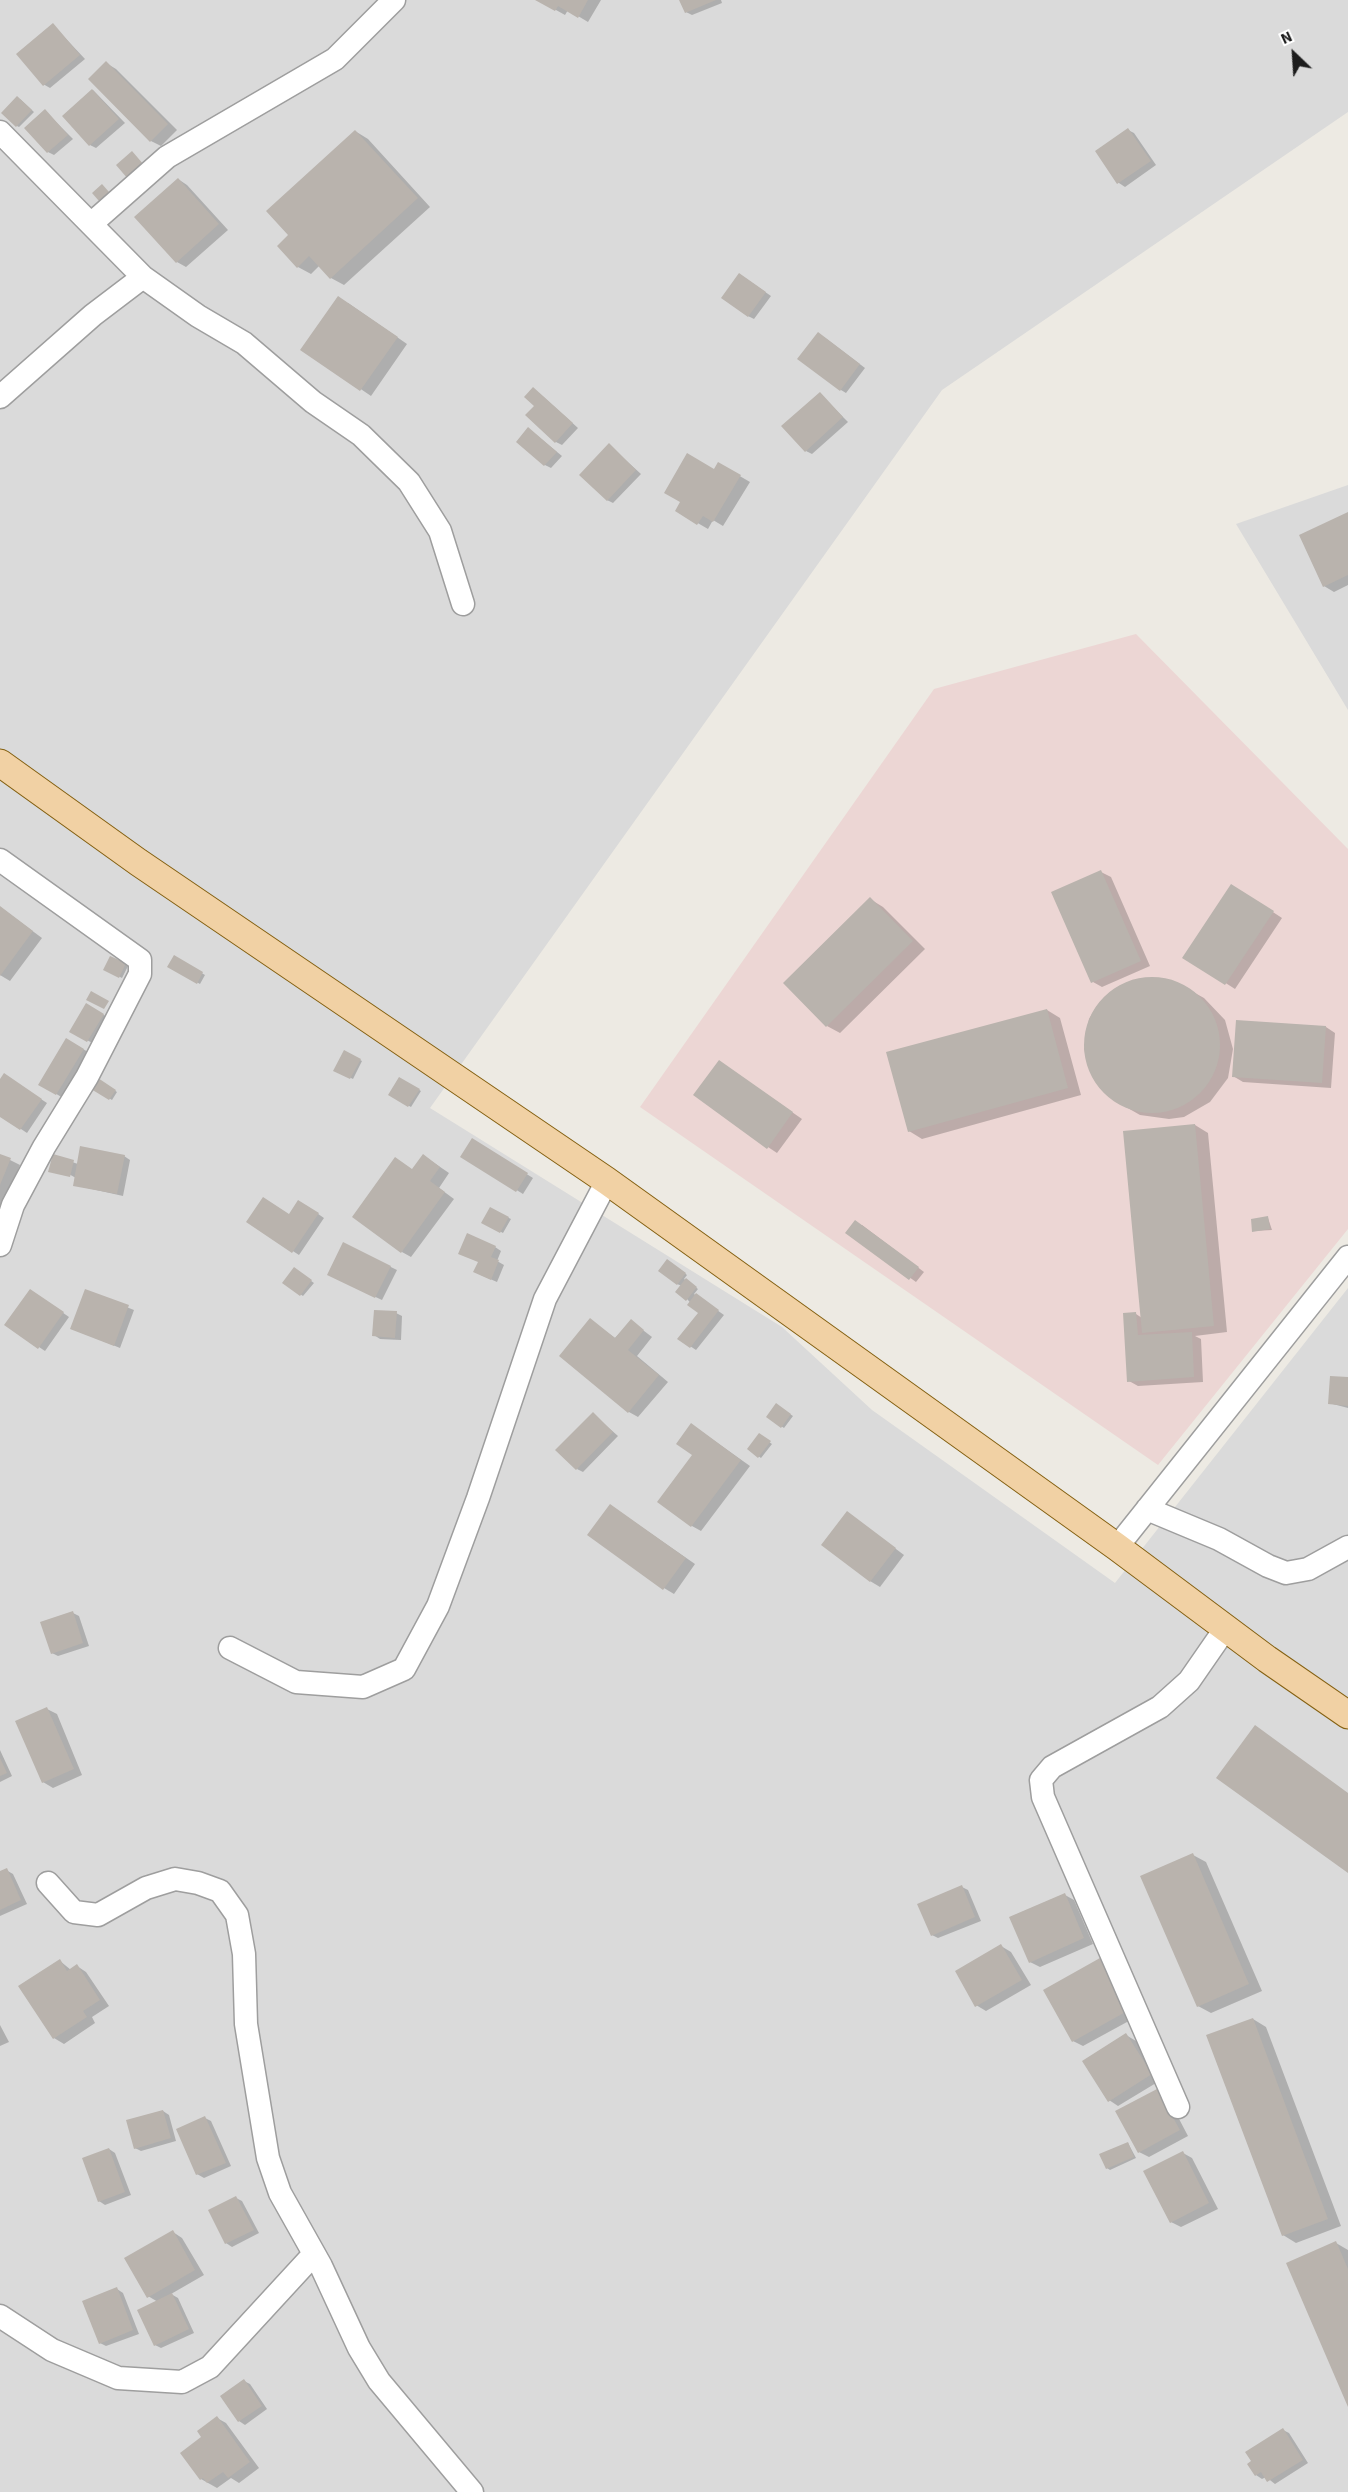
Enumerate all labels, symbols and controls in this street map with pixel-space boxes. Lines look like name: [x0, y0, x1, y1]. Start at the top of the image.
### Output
north arrow: [1264, 24, 1324, 84]
text: N: [1277, 25, 1296, 50]

